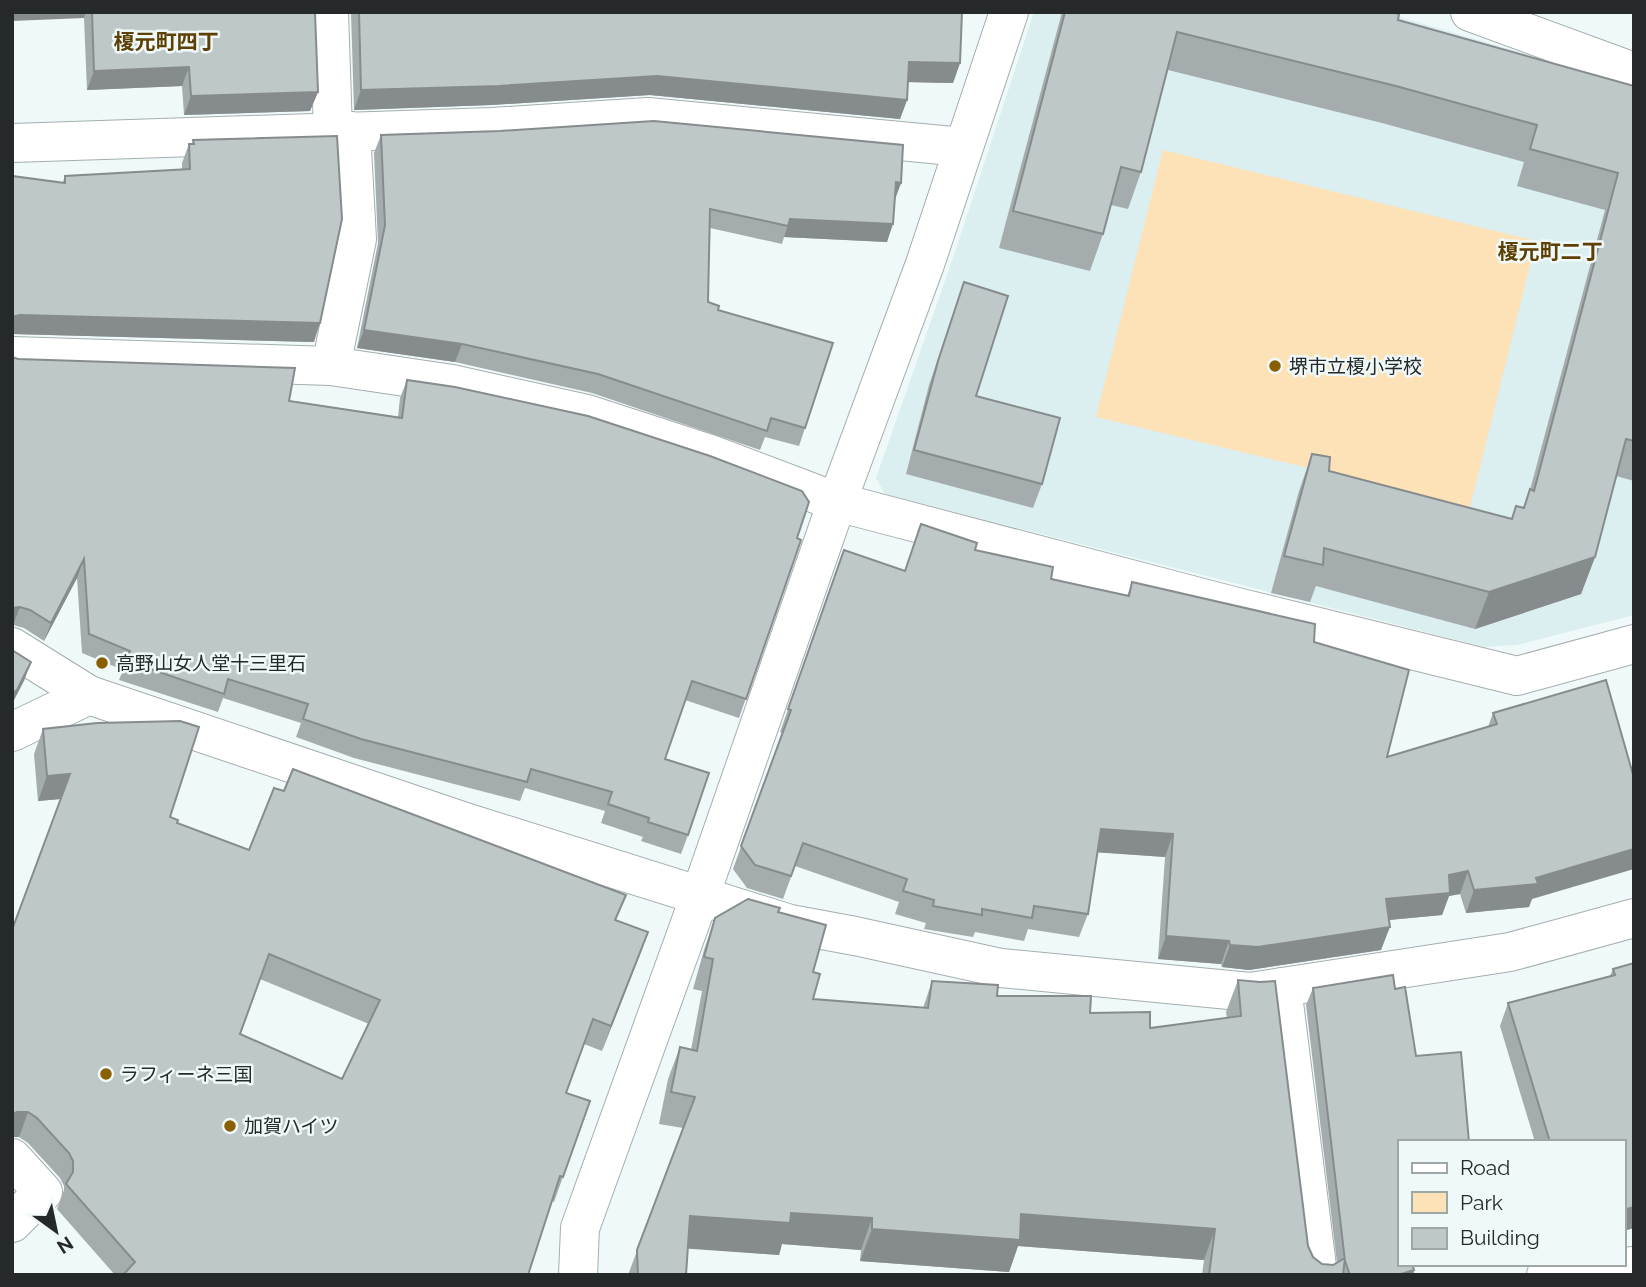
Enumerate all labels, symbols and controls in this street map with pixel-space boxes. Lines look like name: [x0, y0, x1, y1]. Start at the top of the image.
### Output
district label: 榎元町四丁: [114, 29, 219, 54]
district label: 榎元町二丁: [1498, 239, 1603, 264]
place label: 堺市立榎小学校: [1289, 355, 1422, 377]
marker: 堺市立榎小学校: [1267, 358, 1283, 374]
place label: 高野山女人堂十三里石: [116, 652, 306, 674]
marker: 高野山女人堂十三里石: [94, 655, 110, 671]
place label: ラフィーネ三国: [120, 1063, 253, 1085]
marker: ラフィーネ三国: [98, 1066, 114, 1082]
place label: 加賀ハイツ: [244, 1115, 339, 1137]
marker: 加賀ハイツ: [222, 1118, 238, 1134]
legend: [1398, 1140, 1625, 1266]
text: Road: [1460, 1155, 1510, 1180]
text: Park: [1460, 1190, 1503, 1215]
north arrow: [21, 1196, 91, 1266]
text: Building: [1460, 1225, 1540, 1250]
text: N: [53, 1232, 77, 1258]

